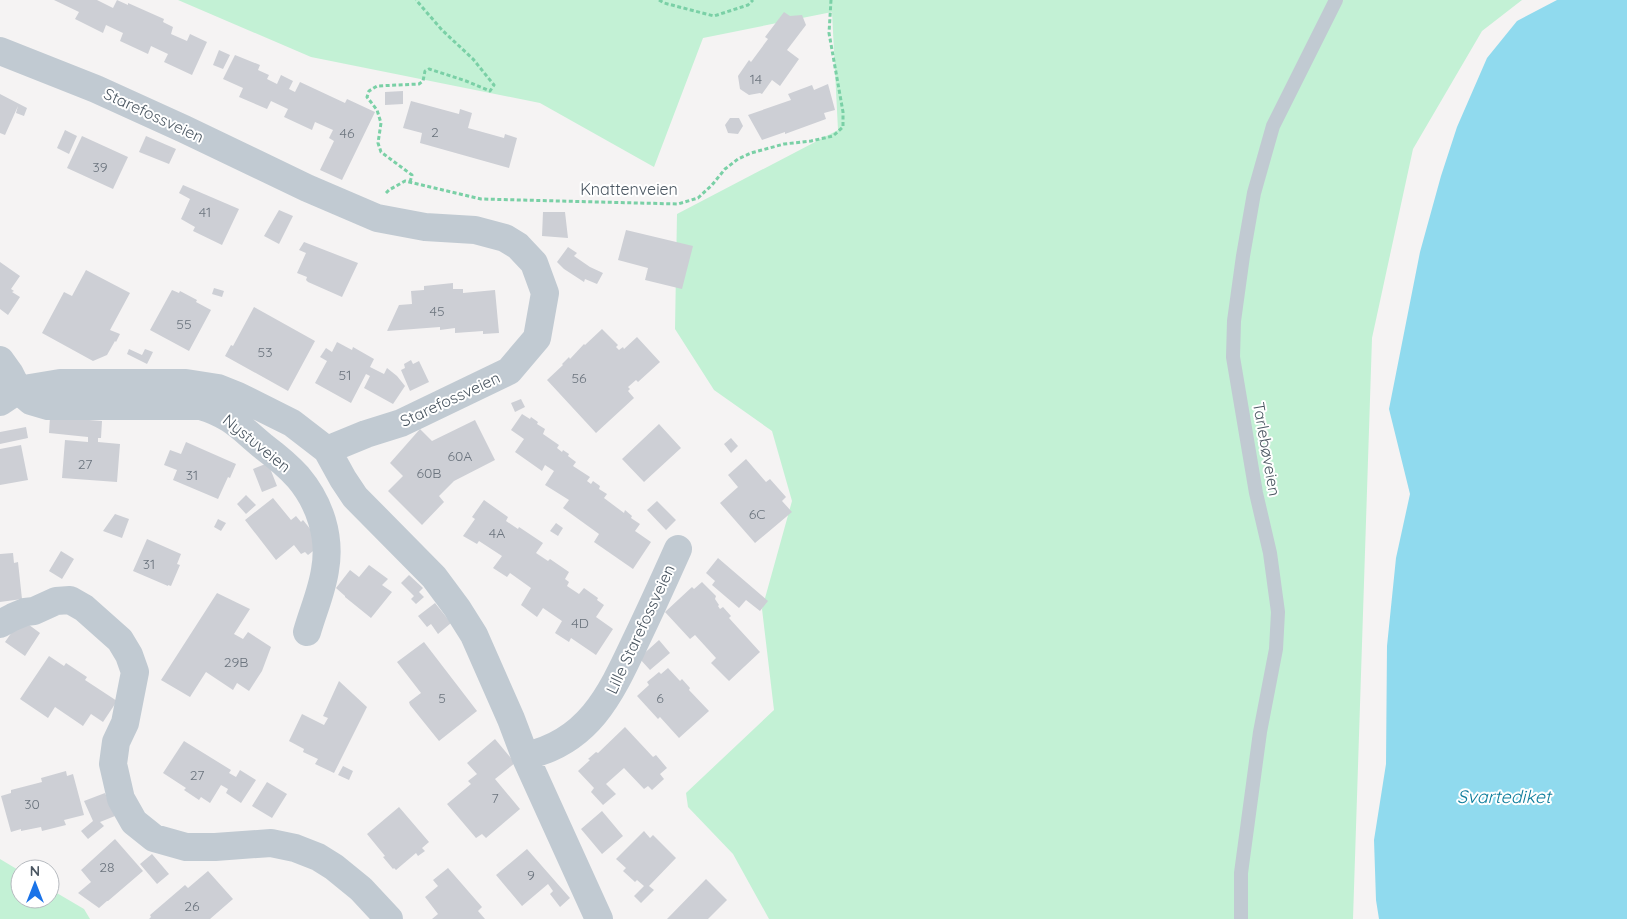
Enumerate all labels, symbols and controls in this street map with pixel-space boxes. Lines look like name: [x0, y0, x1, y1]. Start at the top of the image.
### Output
house number: 14: [750, 70, 762, 88]
street label: Starefossveien: [101, 83, 207, 147]
house number: 2: [431, 123, 439, 141]
house number: 46: [340, 124, 355, 142]
house number: 39: [92, 158, 108, 176]
street label: Knattenveien: [580, 179, 678, 199]
house number: 41: [199, 203, 211, 221]
house number: 45: [429, 302, 445, 320]
house number: 55: [176, 315, 192, 333]
house number: 53: [258, 343, 272, 361]
house number: 51: [339, 366, 351, 384]
street label: Starefossveien: [397, 367, 503, 431]
house number: 56: [571, 369, 587, 387]
street label: Tarlebøveien: [1249, 401, 1285, 497]
street label: Nystuveien: [219, 410, 295, 476]
house number: 60A: [448, 447, 472, 465]
house number: 27: [78, 455, 92, 473]
house number: 60B: [417, 464, 441, 482]
house number: 31: [186, 466, 198, 484]
house number: 6C: [749, 505, 765, 523]
house number: 4A: [489, 524, 505, 542]
house number: 31: [143, 555, 155, 573]
street label: Lille Starefossveien: [601, 561, 679, 697]
house number: 4D: [571, 614, 589, 632]
house number: 29B: [224, 653, 248, 671]
house number: 5: [438, 689, 446, 707]
house number: 6: [656, 689, 664, 707]
house number: 27: [190, 766, 204, 784]
water label: Svartediket: [1457, 785, 1553, 808]
house number: 7: [491, 789, 499, 807]
house number: 30: [24, 795, 40, 813]
house number: 28: [99, 858, 115, 876]
north arrow: [10, 859, 60, 909]
text: N: [30, 862, 40, 880]
house number: 9: [527, 866, 535, 884]
house number: 26: [184, 897, 200, 915]

